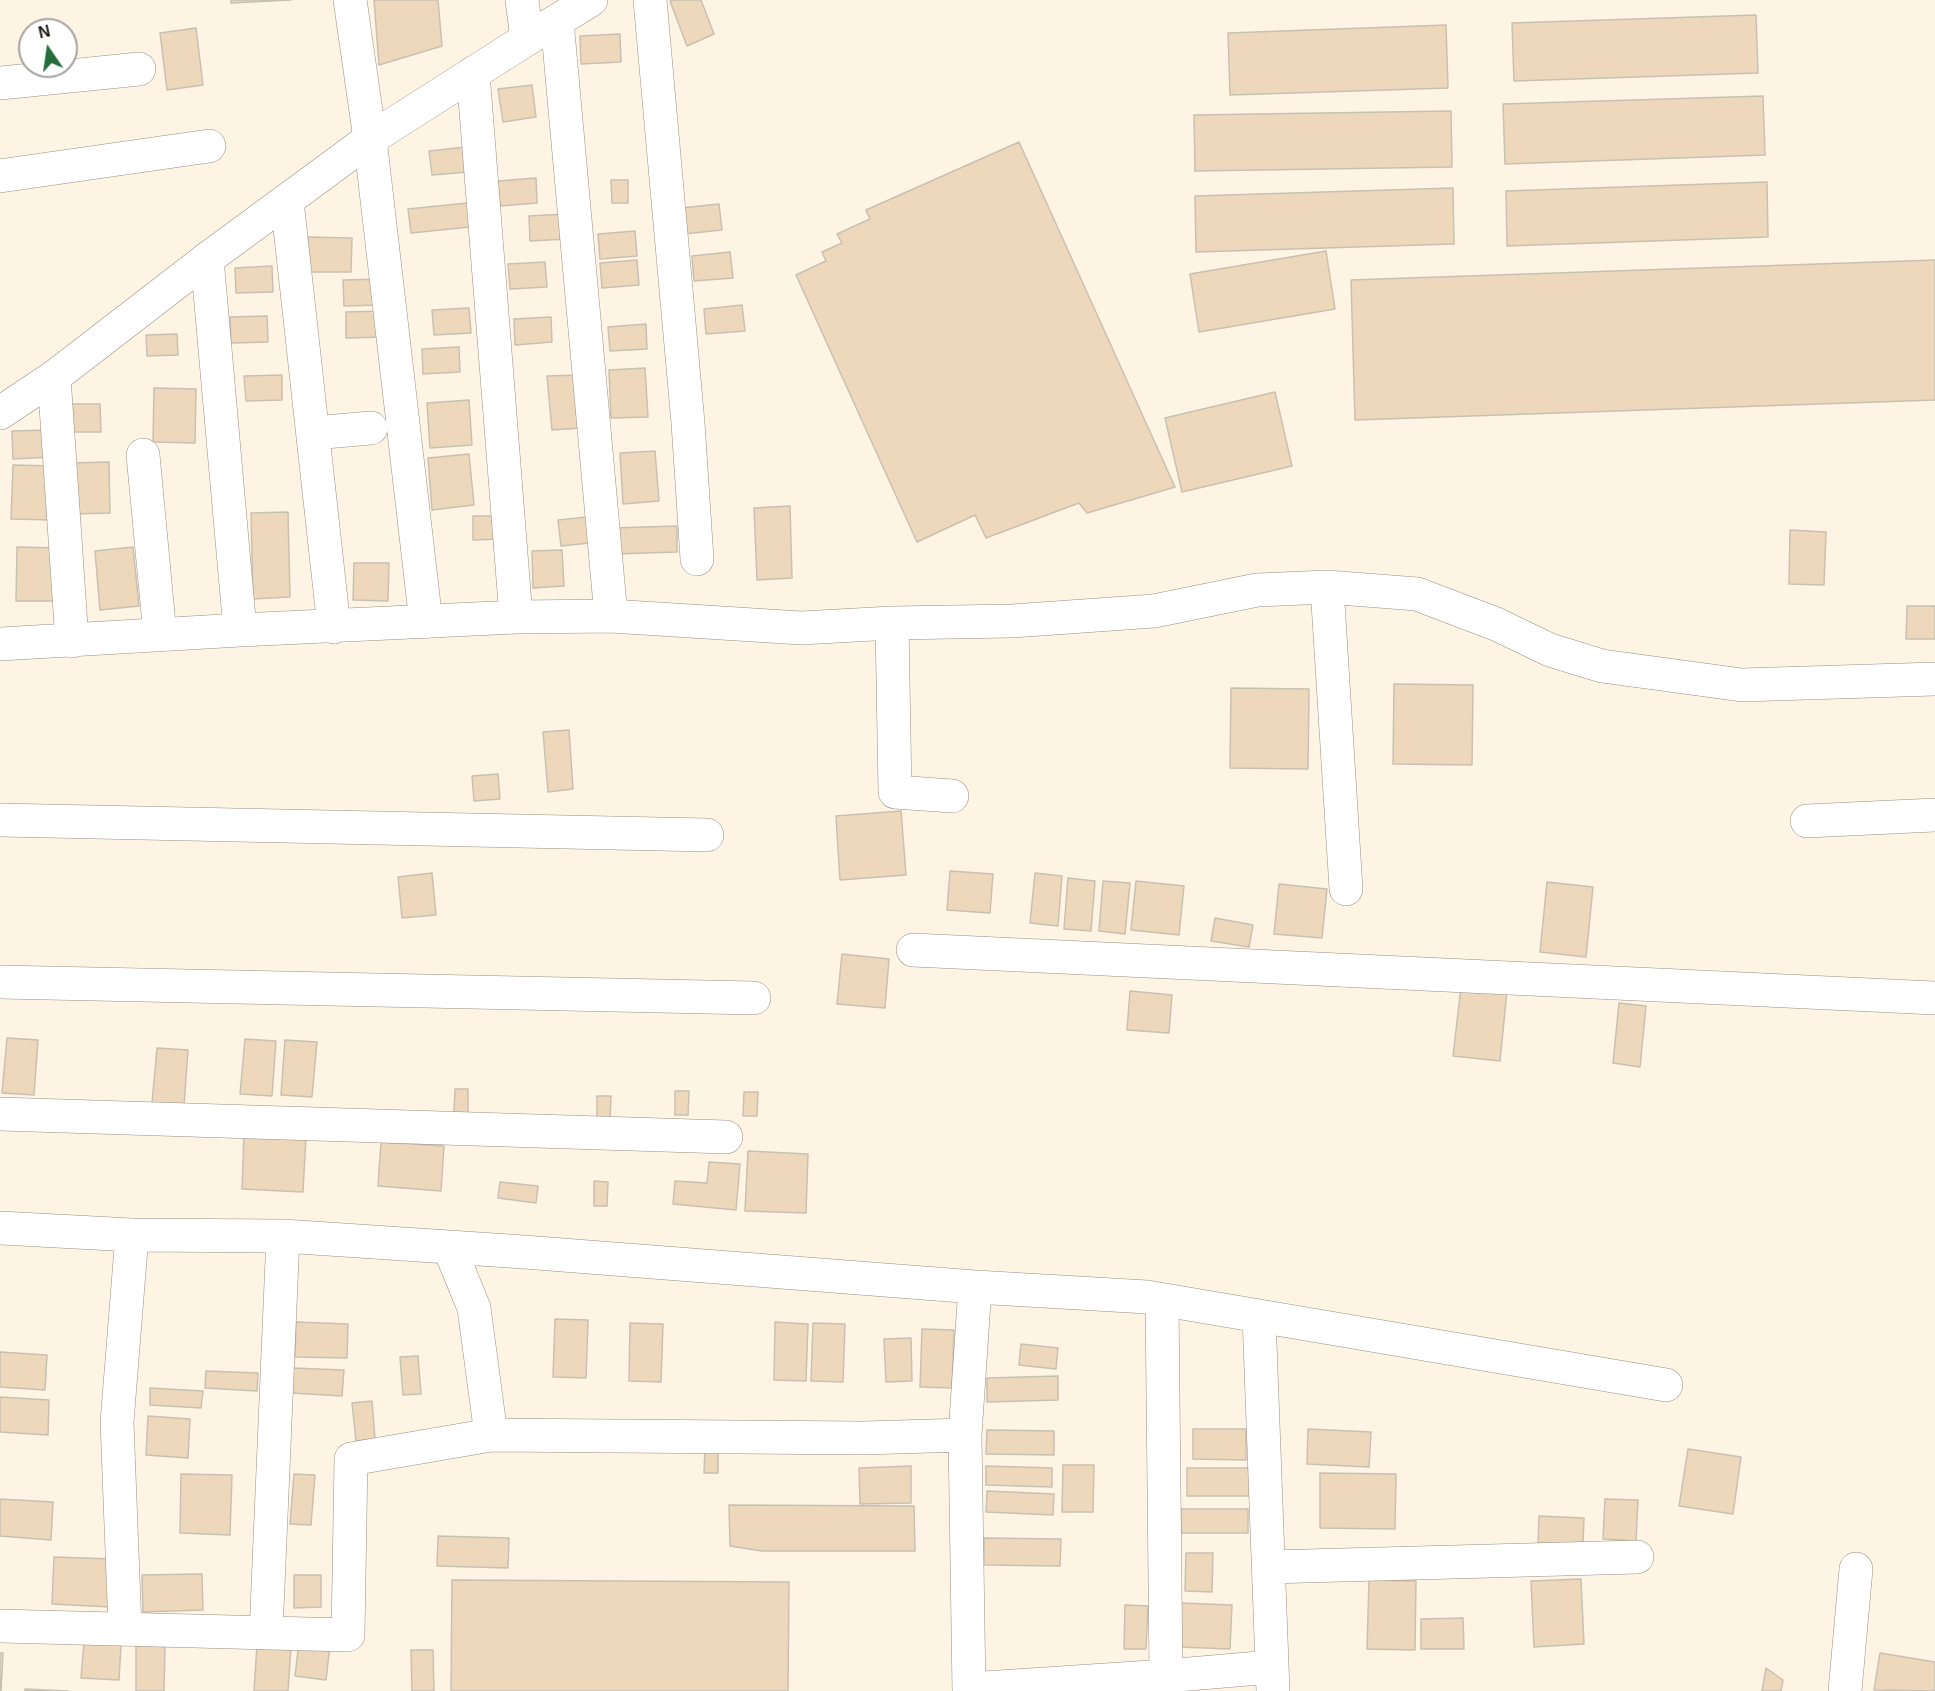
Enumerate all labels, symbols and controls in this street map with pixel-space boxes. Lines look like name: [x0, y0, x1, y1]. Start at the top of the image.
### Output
north arrow: [18, 18, 78, 78]
text: N: [37, 22, 52, 42]

